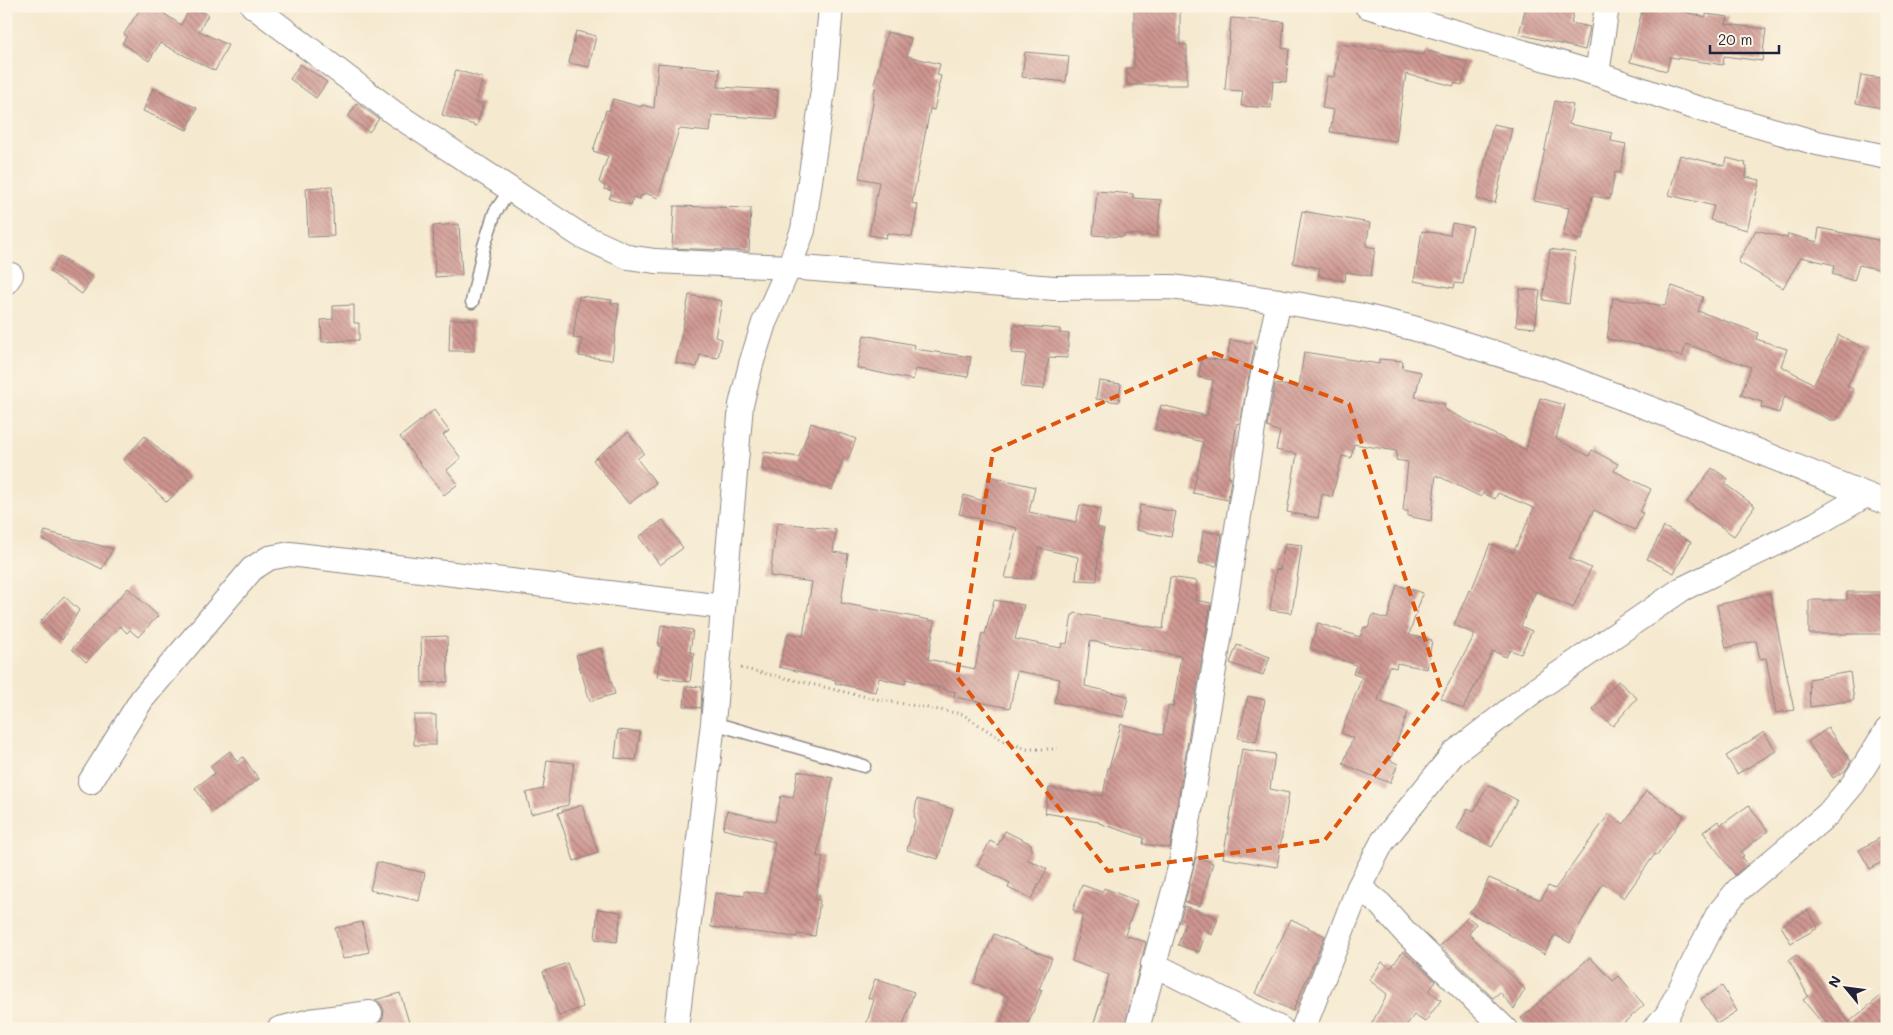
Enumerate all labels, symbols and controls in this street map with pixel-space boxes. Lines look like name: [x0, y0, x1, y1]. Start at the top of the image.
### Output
scale bar: [1710, 22, 1779, 54]
text: 20 m: [1718, 29, 1752, 49]
north arrow: [1820, 962, 1870, 1012]
text: N: [1823, 972, 1845, 991]

